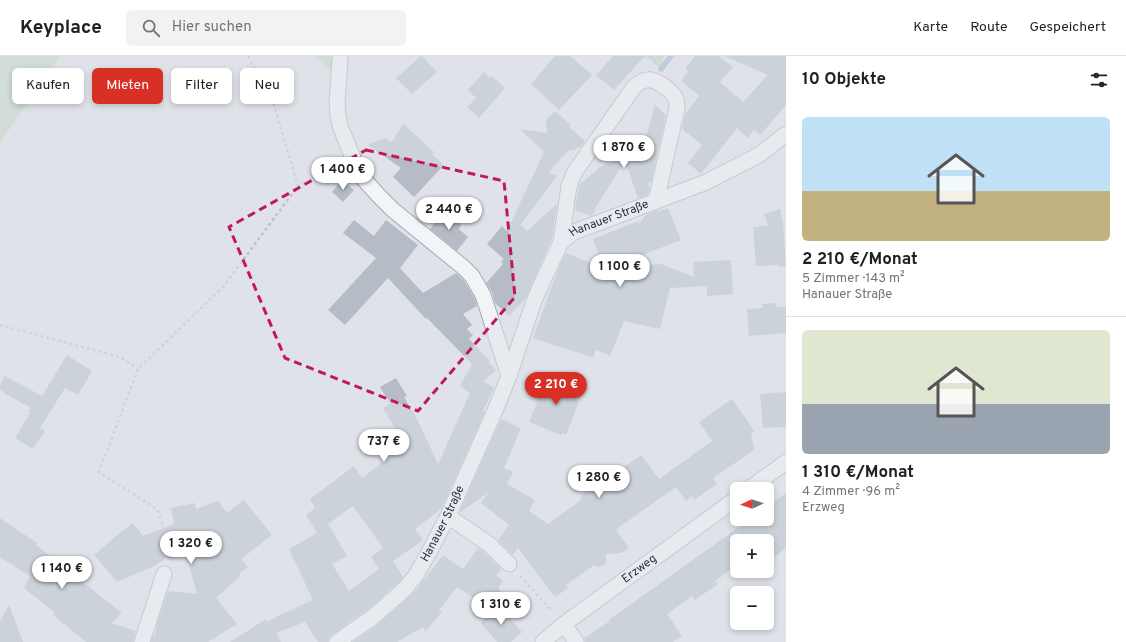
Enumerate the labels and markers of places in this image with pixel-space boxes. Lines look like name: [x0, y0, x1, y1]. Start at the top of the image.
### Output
pin: 1 870 €: [587, 135, 661, 169]
pin: 1 400 €: [306, 157, 380, 191]
pin: 2 440 €: [412, 197, 486, 231]
pin: 1 100 €: [583, 254, 657, 288]
pin: 2 210 €: [519, 372, 593, 406]
pin: 737 €: [356, 429, 412, 463]
pin: 1 280 €: [562, 465, 636, 499]
pin: 1 320 €: [154, 531, 228, 565]
pin: 1 140 €: [25, 556, 99, 590]
pin: 1 310 €: [464, 592, 538, 626]

